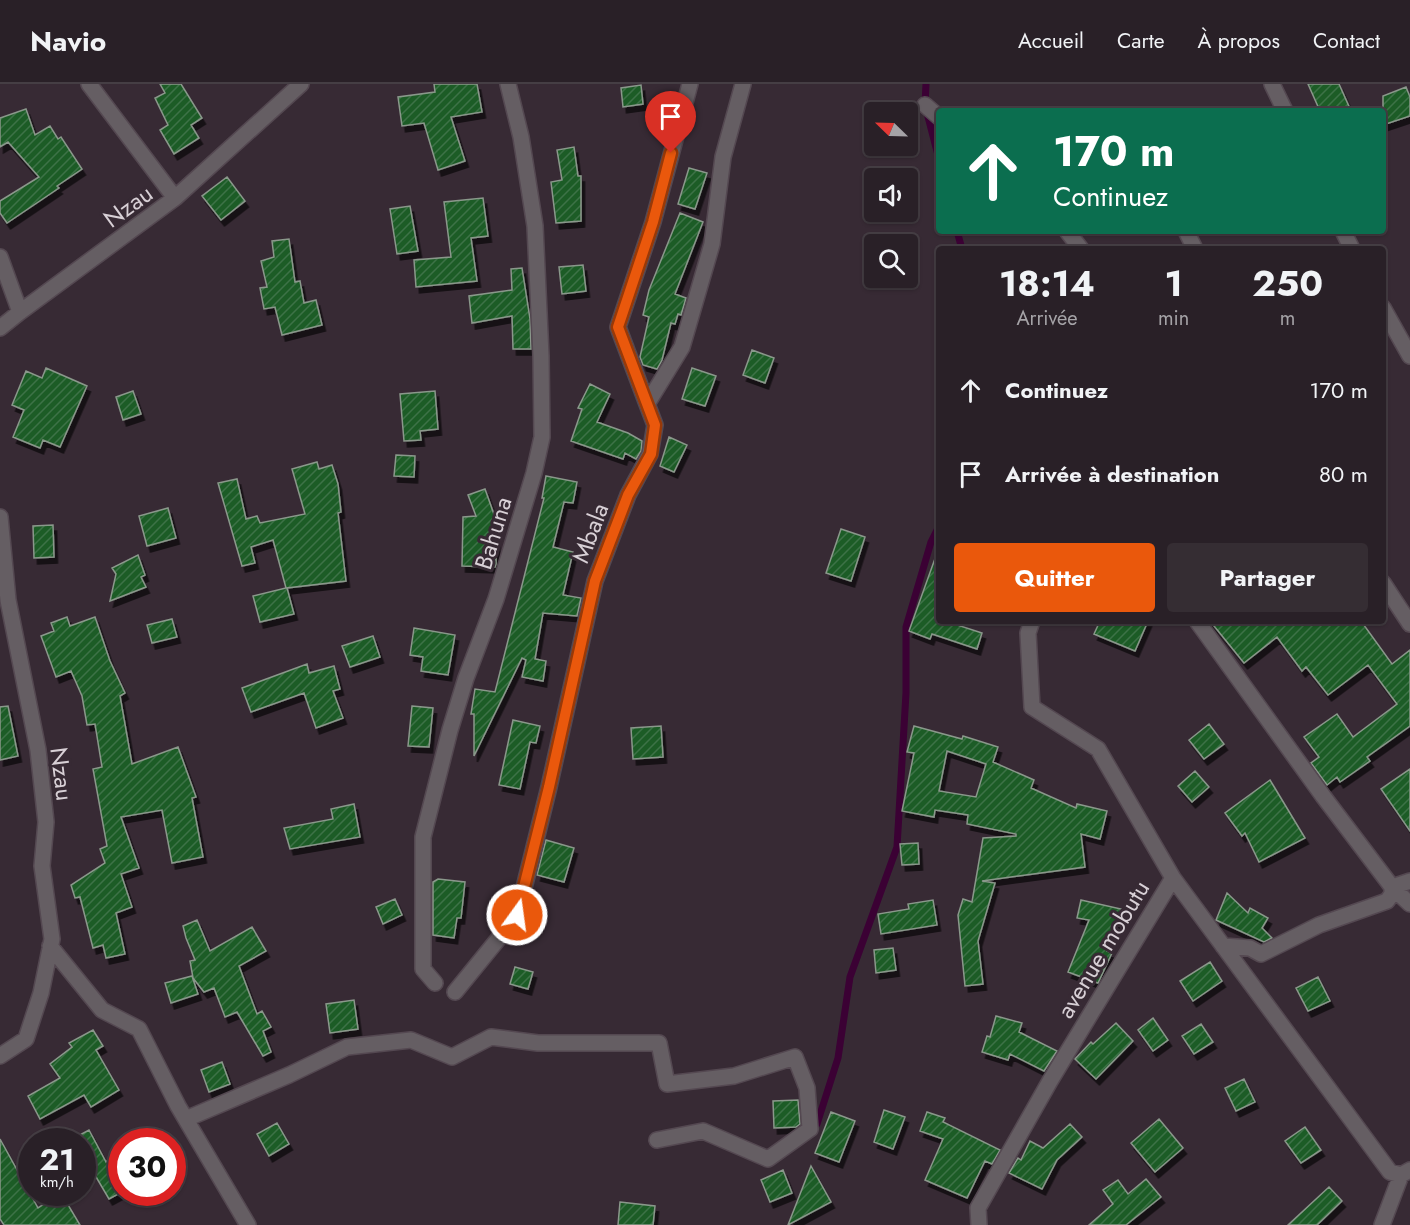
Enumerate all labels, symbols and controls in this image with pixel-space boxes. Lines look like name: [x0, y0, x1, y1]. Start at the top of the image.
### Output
text: Navio: [30, 21, 106, 62]
text: Accueil: [1018, 26, 1084, 56]
text: Carte: [1117, 26, 1165, 56]
text: À propos: [1198, 26, 1280, 56]
text: Contact: [1313, 26, 1380, 56]
pin: [645, 91, 696, 153]
icon: arrive: [654, 100, 687, 133]
north arrow: [864, 102, 918, 156]
map controls: [864, 102, 918, 288]
text: 170 m: [1053, 121, 1175, 182]
icon: ahead: [954, 132, 1032, 210]
button: sound: [864, 168, 918, 222]
street label: Nzau: [96, 176, 160, 236]
text: Continuez: [1053, 177, 1168, 216]
button: search: [864, 234, 918, 288]
text: 18:14: [999, 257, 1095, 309]
text: 1: [1164, 257, 1183, 309]
text: 250: [1252, 257, 1323, 309]
text: Arrivée: [1016, 304, 1078, 333]
text: min: [1158, 304, 1189, 333]
text: m: [1280, 304, 1295, 333]
icon: ahead: [954, 374, 987, 407]
text: Continuez: [1005, 374, 1108, 406]
text: 170 m: [1310, 374, 1368, 406]
icon: arrive: [954, 458, 987, 491]
text: Arrivée à destination: [1005, 458, 1219, 490]
text: 80 m: [1319, 458, 1368, 490]
street label: Bahuna: [465, 492, 521, 574]
street label: Mbala: [563, 498, 617, 568]
button: Quitter: [954, 543, 1155, 612]
button: Partager: [1167, 543, 1368, 612]
street label: Nzau: [41, 745, 83, 803]
street label: avenue mobutu: [1048, 873, 1158, 1025]
position arrow: [485, 883, 549, 947]
speed limit sign: 30: [108, 1128, 186, 1206]
text: 21: [40, 1138, 74, 1181]
text: km/h: [40, 1171, 74, 1193]

